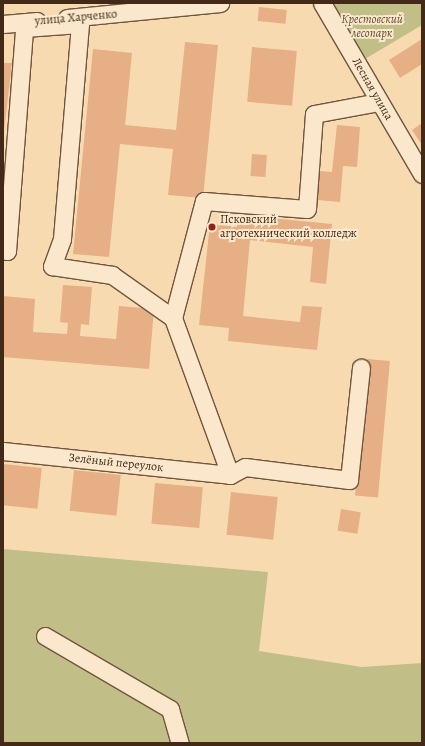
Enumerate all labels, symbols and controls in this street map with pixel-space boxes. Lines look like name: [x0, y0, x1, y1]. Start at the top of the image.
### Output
street label: улица Харченко: [34, 7, 118, 29]
park label: Крестовский лесопарк: [341, 13, 403, 41]
street label: Лесная улица: [348, 55, 396, 123]
place label: Псковский агротехнический колледж: [220, 213, 357, 241]
marker: Псковский агротехнический колледж: [207, 222, 217, 232]
street label: Зелёный переулок: [68, 451, 164, 475]

